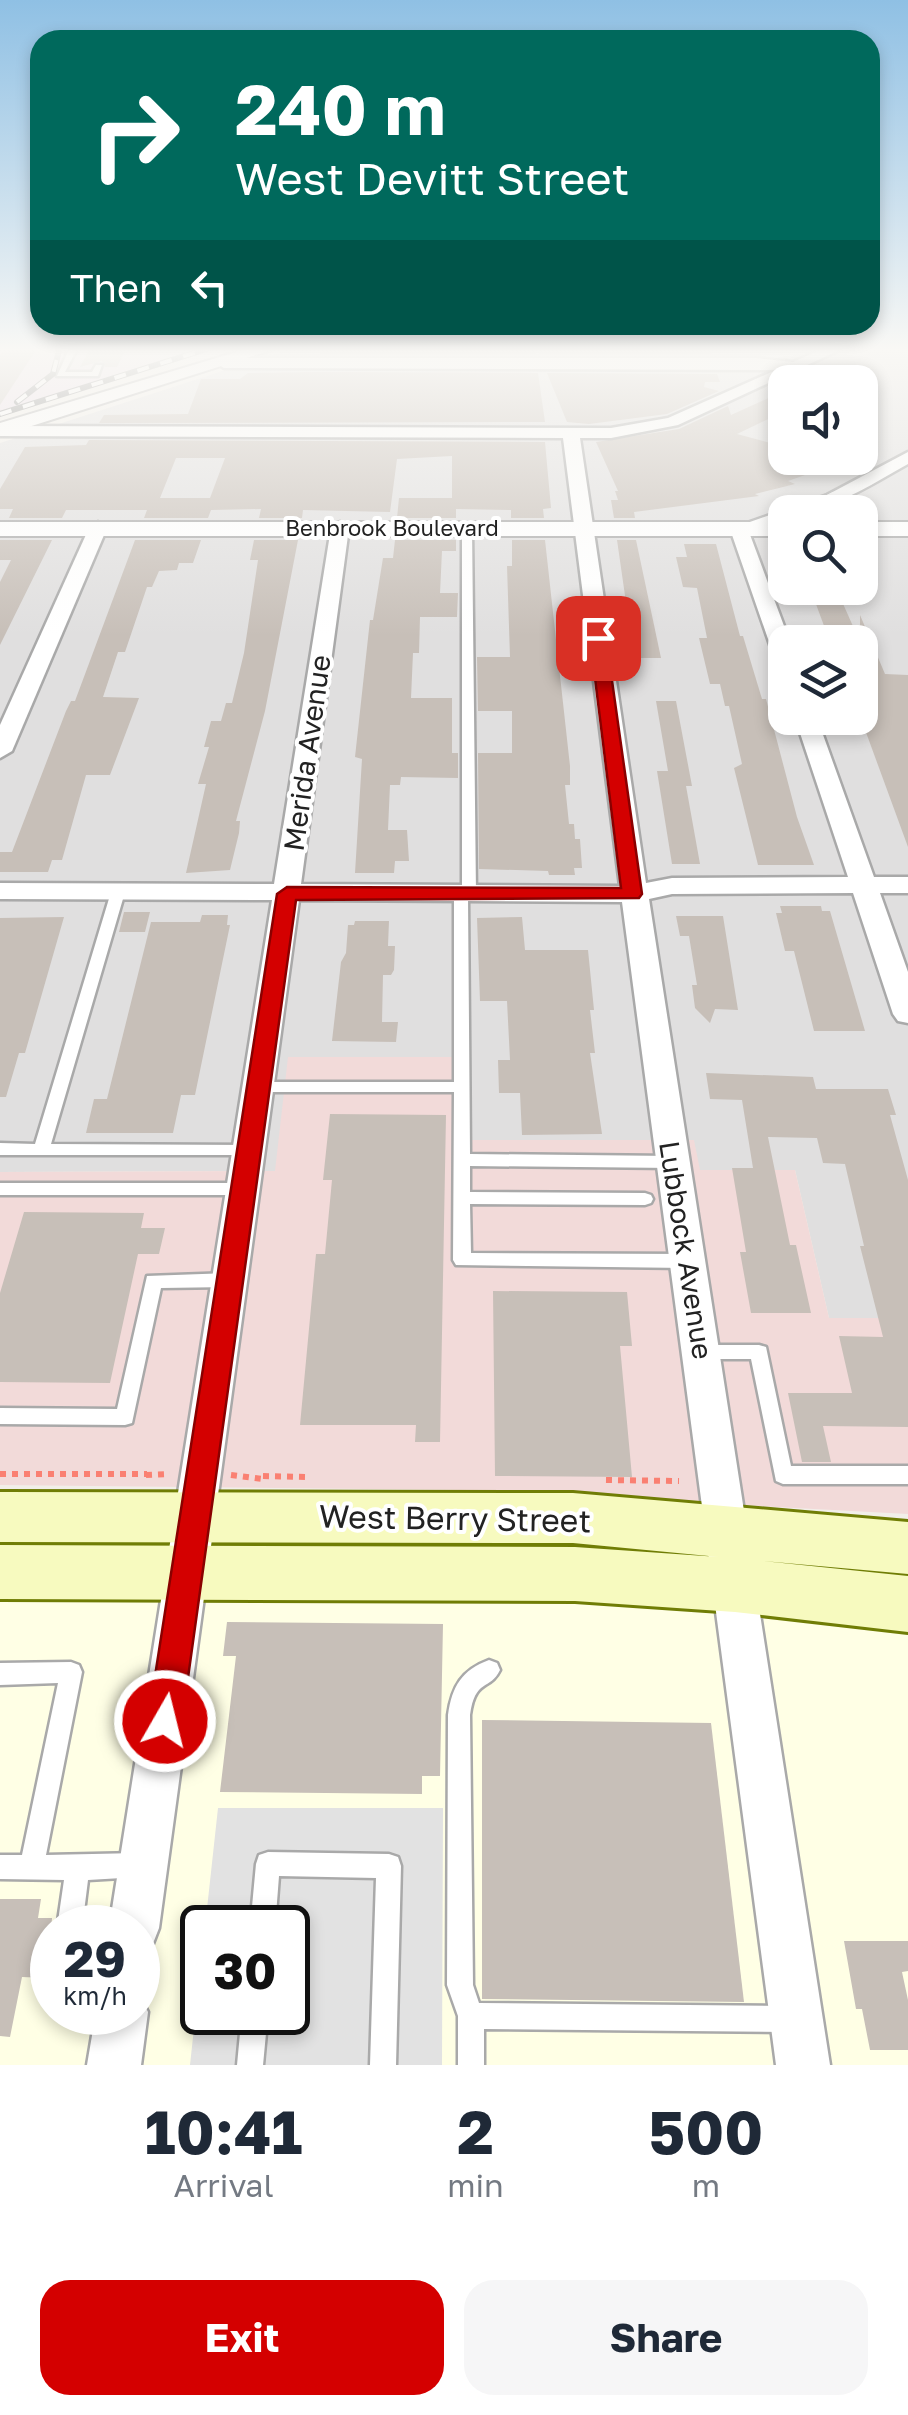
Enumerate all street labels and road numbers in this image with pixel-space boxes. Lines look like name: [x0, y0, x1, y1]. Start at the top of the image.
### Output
street label: Benbrook Boulevard: [285, 514, 499, 541]
street label: Merida Avenue: [276, 653, 337, 853]
street label: Lubbock Avenue: [653, 1138, 720, 1361]
street label: West Berry Street: [319, 1497, 591, 1539]

